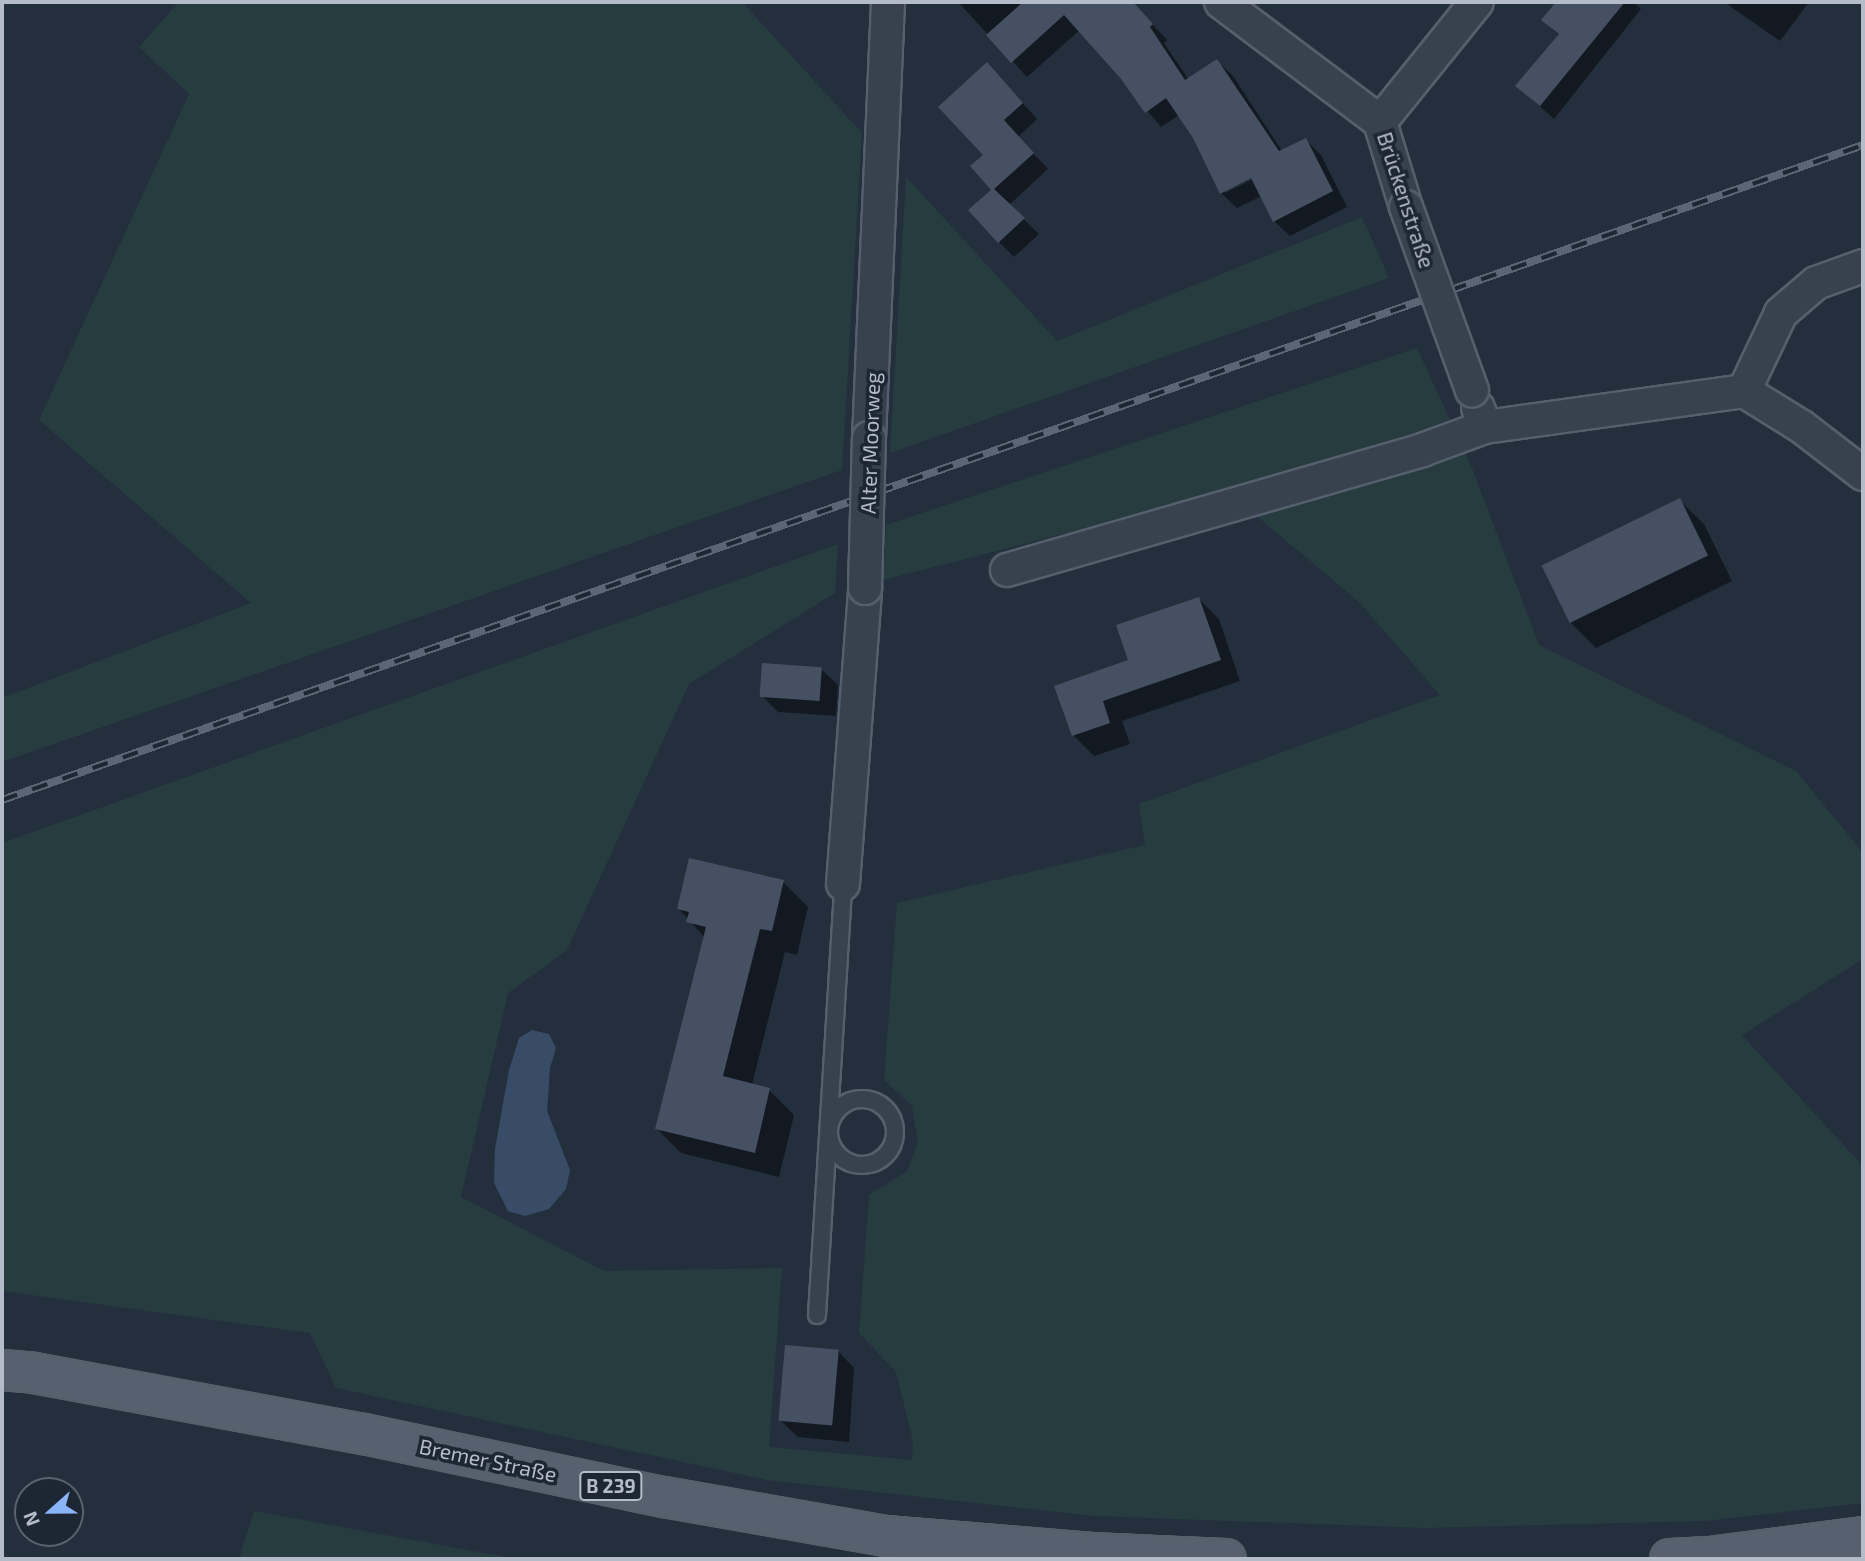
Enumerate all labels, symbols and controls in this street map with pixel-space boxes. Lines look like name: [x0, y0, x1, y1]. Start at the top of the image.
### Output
street label: Brückenstraße: [1372, 129, 1440, 271]
street label: Alter Moorweg: [855, 371, 885, 515]
street label: Bremer Straße: [417, 1433, 559, 1487]
road number: B 239: [578, 1470, 644, 1502]
north arrow: [14, 1477, 84, 1547]
text: N: [18, 1508, 44, 1530]

